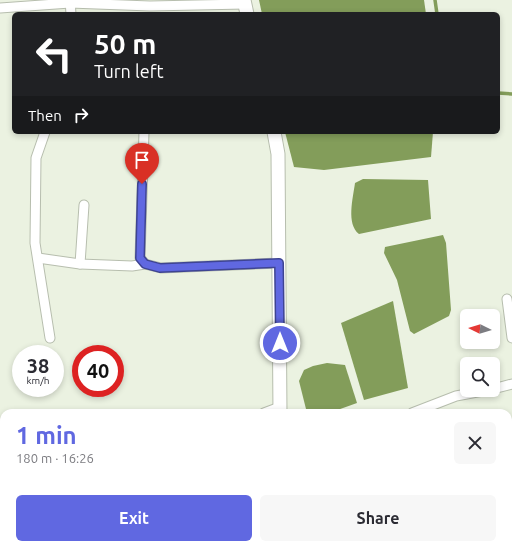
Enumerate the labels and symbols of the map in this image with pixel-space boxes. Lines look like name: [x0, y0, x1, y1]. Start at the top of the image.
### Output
pin: [125, 143, 159, 184]
north arrow: [460, 309, 500, 349]
position arrow: [259, 322, 301, 364]
speed limit sign: 40: [72, 345, 124, 397]

